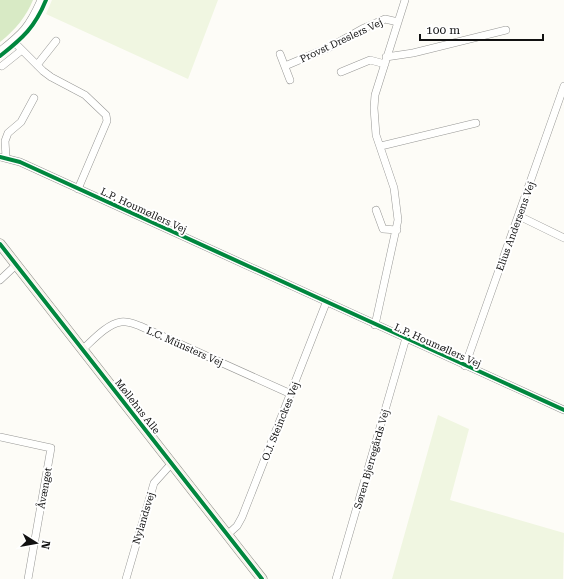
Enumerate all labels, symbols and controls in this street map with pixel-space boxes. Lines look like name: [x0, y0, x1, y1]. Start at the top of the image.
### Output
street label: Provst Dreslers Vej: [298, 16, 384, 64]
scale bar: [420, 16, 543, 42]
text: 100 m: [426, 23, 460, 37]
street label: Elius Andersens Vej: [494, 180, 537, 272]
street label: L.P. Houmøllers Vej: [99, 186, 189, 235]
street label: L.P. Houmøllers Vej: [393, 321, 483, 370]
street label: L.C. Münsters Vej: [145, 325, 225, 368]
street label: Møllehus Alle: [113, 377, 163, 436]
street label: O.J. Steinckes Vej: [260, 380, 301, 462]
street label: Søren Bjerregårds Vej: [352, 408, 391, 510]
street label: Åvænget: [34, 466, 54, 510]
street label: Nylandsvej: [130, 491, 157, 546]
north arrow: [16, 523, 56, 563]
text: N: [38, 539, 53, 551]

